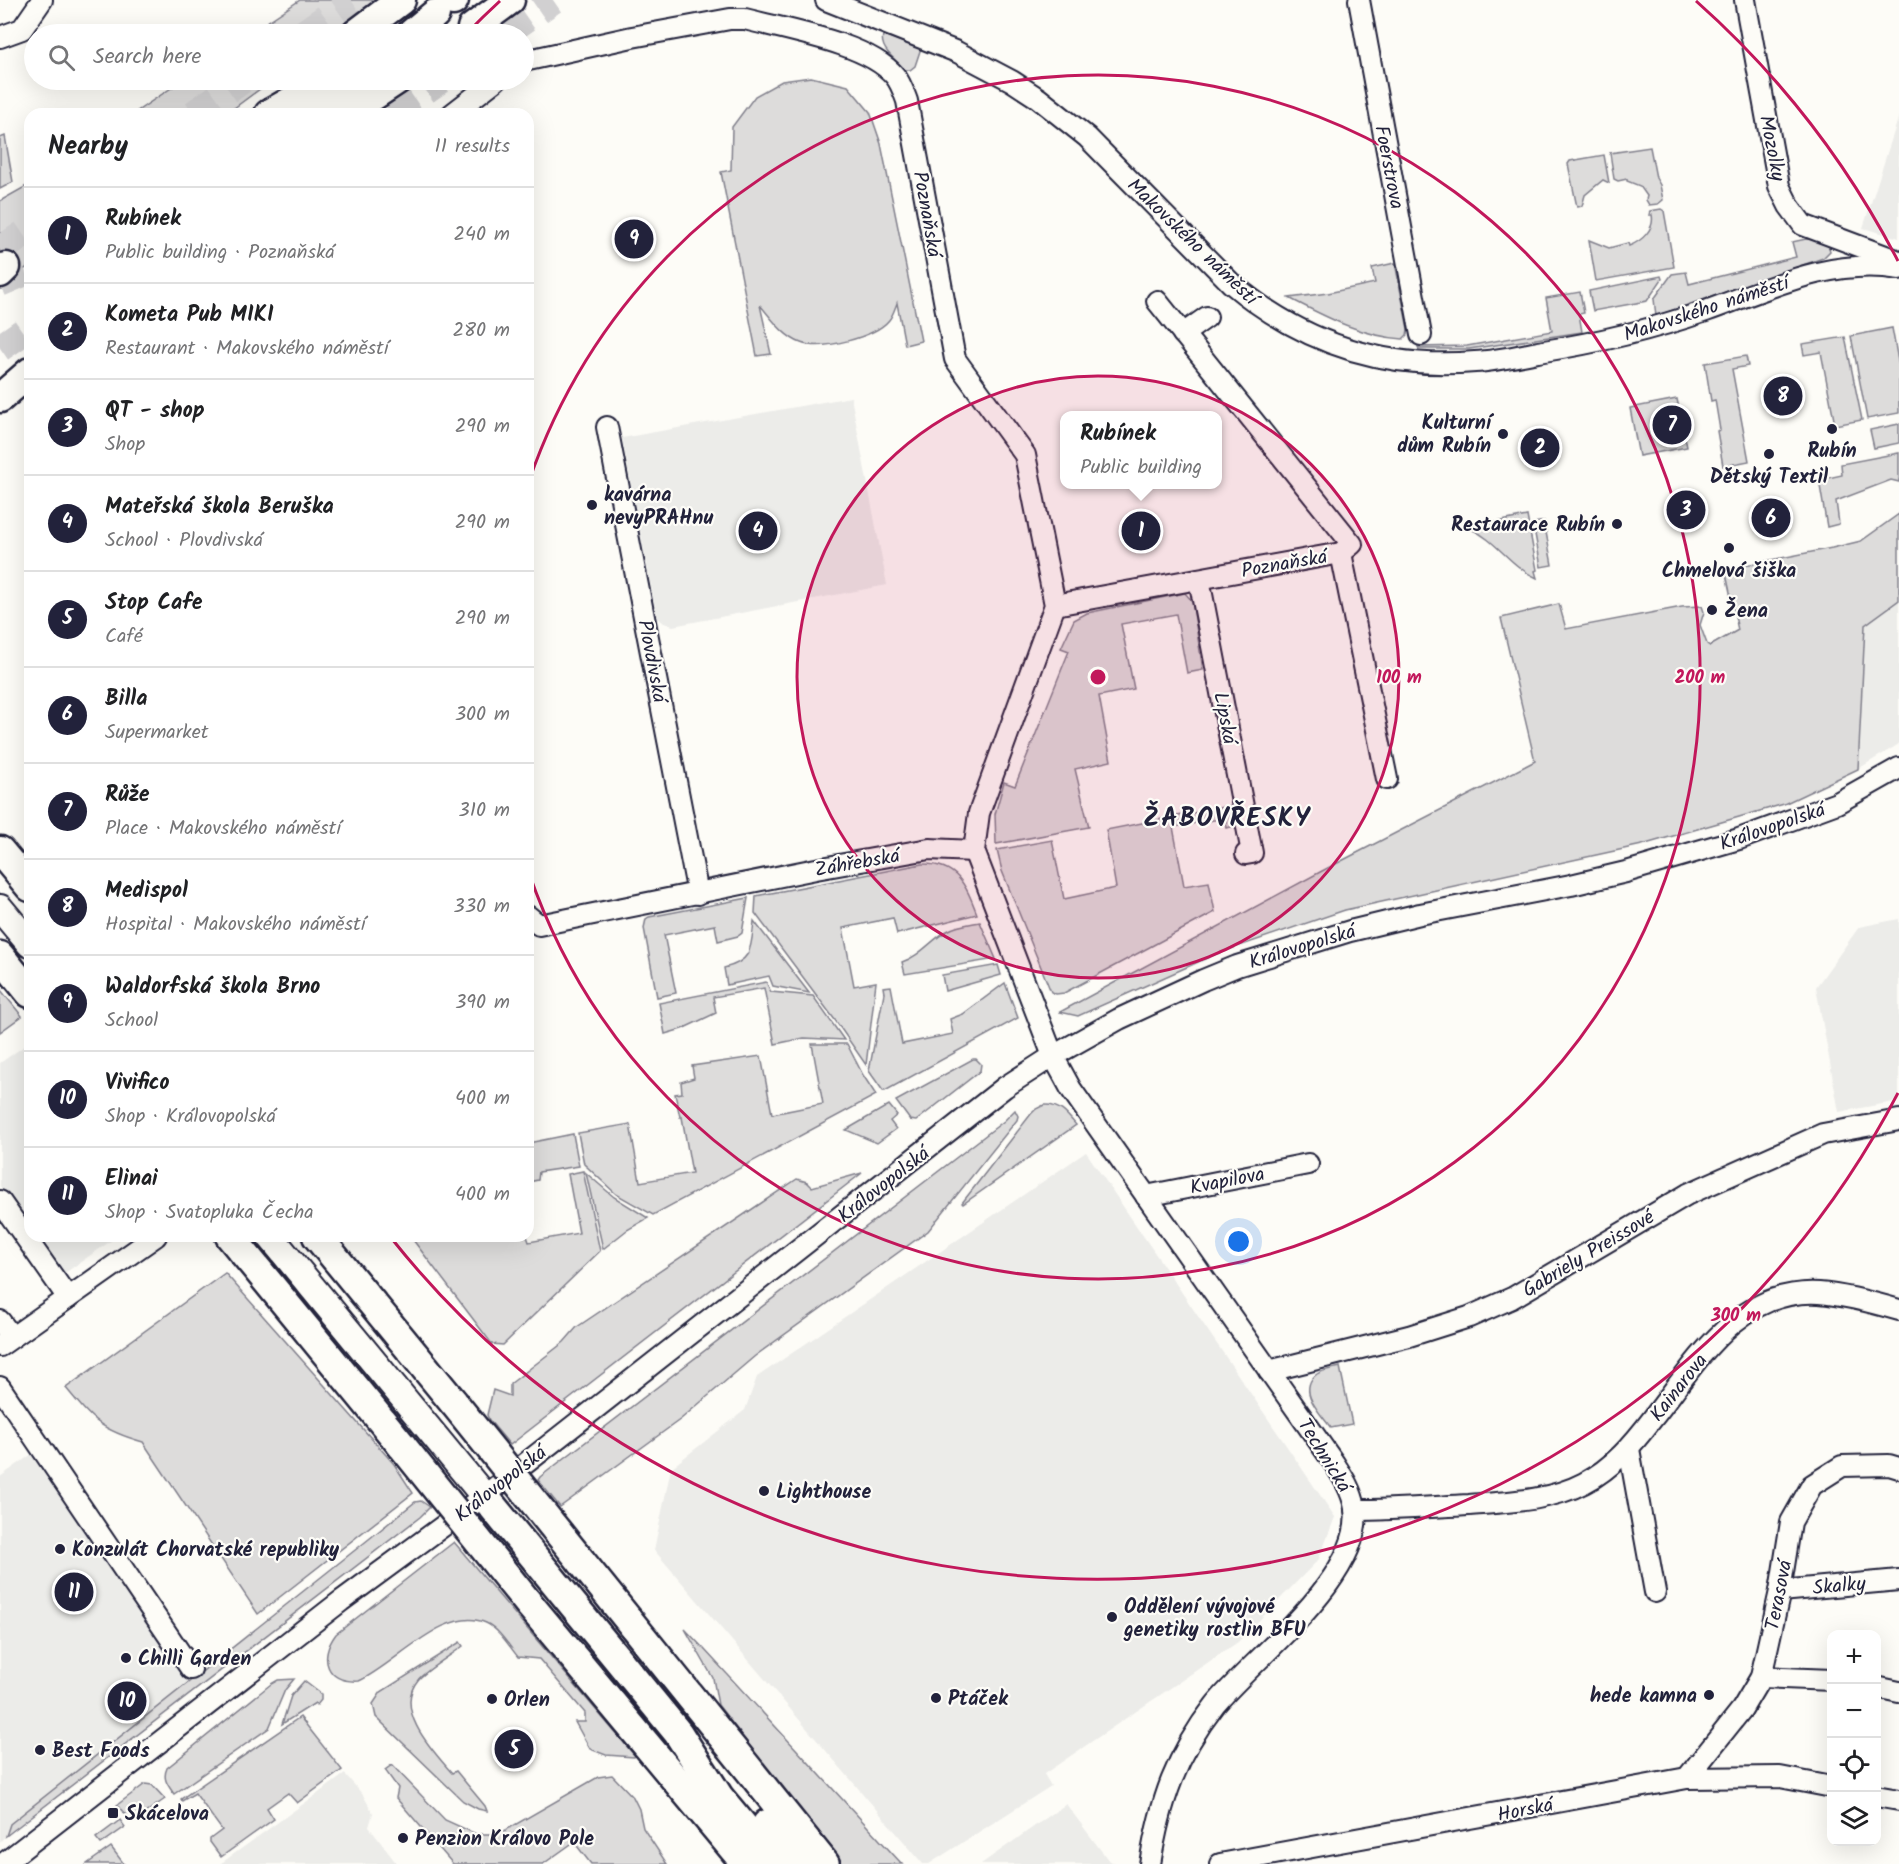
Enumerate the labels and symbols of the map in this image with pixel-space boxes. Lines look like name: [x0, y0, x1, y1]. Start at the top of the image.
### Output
street label: Mozolky: [1749, 113, 1793, 185]
street label: Foerstrova: [1364, 123, 1412, 212]
street label: Poznaňská: [903, 169, 950, 261]
street label: Makovského náměstí: [1119, 171, 1267, 316]
pin: 9: [614, 216, 654, 262]
street label: Makovského náměstí: [1620, 267, 1797, 352]
pin: 8: [1764, 374, 1802, 418]
pin: 7: [1652, 402, 1692, 448]
place label: Kulturní dům Rubín: [1397, 408, 1495, 463]
marker: Rubín: [1825, 422, 1839, 436]
pin: 2: [1520, 426, 1560, 470]
marker: Kulturní dům Rubín: [1496, 427, 1510, 441]
place label: Rubín: [1807, 436, 1857, 468]
marker: Dětský Textil: [1762, 447, 1776, 461]
place label: Dětský Textil: [1710, 462, 1829, 494]
place label: kavárna nevyPRAHnu: [604, 480, 713, 535]
pin: 3: [1666, 488, 1706, 532]
pin: 6: [1752, 496, 1790, 540]
marker: kavárna nevyPRAHnu: [585, 498, 599, 512]
pin: 4: [738, 508, 777, 554]
pin: 1: [1122, 508, 1160, 554]
place label: Restaurace Rubín: [1451, 510, 1605, 542]
marker: Restaurace Rubín: [1610, 517, 1624, 531]
street label: Poznaňská: [1239, 541, 1331, 588]
marker: Chmelová šiška: [1722, 541, 1736, 555]
place label: Chmelová šiška: [1662, 556, 1796, 588]
place label: Žena: [1724, 596, 1768, 628]
marker: Žena: [1705, 603, 1719, 617]
street label: Plovdivská: [627, 617, 675, 707]
text: 100 m: [1376, 664, 1422, 693]
text: 200 m: [1675, 664, 1726, 693]
centre of rings: [1088, 667, 1108, 687]
street label: Lipská: [1203, 690, 1245, 749]
street label: Královopolská: [1715, 794, 1831, 861]
district label: ŽABOVŘESKY: [1143, 798, 1311, 840]
street label: Záhřebská: [812, 840, 904, 887]
street label: Královopolská: [1245, 916, 1361, 979]
street label: Královopolská: [831, 1138, 939, 1232]
street label: Kvapilova: [1187, 1159, 1268, 1205]
street label: Gabriely Preissové: [1517, 1202, 1662, 1307]
your location: [1224, 1227, 1253, 1256]
text: 300 m: [1710, 1302, 1761, 1331]
street label: Kainarova: [1642, 1347, 1717, 1429]
street label: Technická: [1288, 1413, 1360, 1501]
street label: Královopolská: [448, 1437, 556, 1531]
place label: Lighthouse: [776, 1477, 871, 1509]
marker: Lighthouse: [757, 1484, 771, 1498]
place label: Konzulát Chorvatské republiky: [72, 1535, 340, 1567]
marker: Konzulát Chorvatské republiky: [53, 1542, 67, 1556]
street label: Terasová: [1757, 1556, 1803, 1633]
street label: Skalky: [1811, 1569, 1868, 1605]
pin: 11: [54, 1570, 94, 1614]
place label: Oddělení vývojové genetiky rostlin BFU: [1123, 1592, 1306, 1647]
marker: Oddělení vývojové genetiky rostlin BFU: [1105, 1610, 1119, 1624]
place label: Chilli Garden: [138, 1644, 251, 1676]
marker: Chilli Garden: [119, 1651, 133, 1665]
pin: 10: [108, 1678, 146, 1724]
place label: hede kamna: [1590, 1681, 1697, 1713]
place label: Ptáček: [948, 1684, 1009, 1716]
place label: Orlen: [504, 1685, 550, 1717]
marker: hede kamna: [1702, 1688, 1716, 1702]
marker: Ptáček: [929, 1691, 943, 1705]
marker: Orlen: [485, 1692, 499, 1706]
pin: 5: [494, 1726, 534, 1772]
place label: Best Foods: [52, 1736, 150, 1768]
marker: Best Foods: [33, 1743, 47, 1757]
street label: Horská: [1495, 1790, 1558, 1832]
place label: Skácelova: [125, 1799, 209, 1831]
marker: Skácelova: [106, 1806, 120, 1820]
place label: Penzion Královo Pole: [415, 1824, 594, 1856]
marker: Penzion Královo Pole: [396, 1831, 410, 1845]

